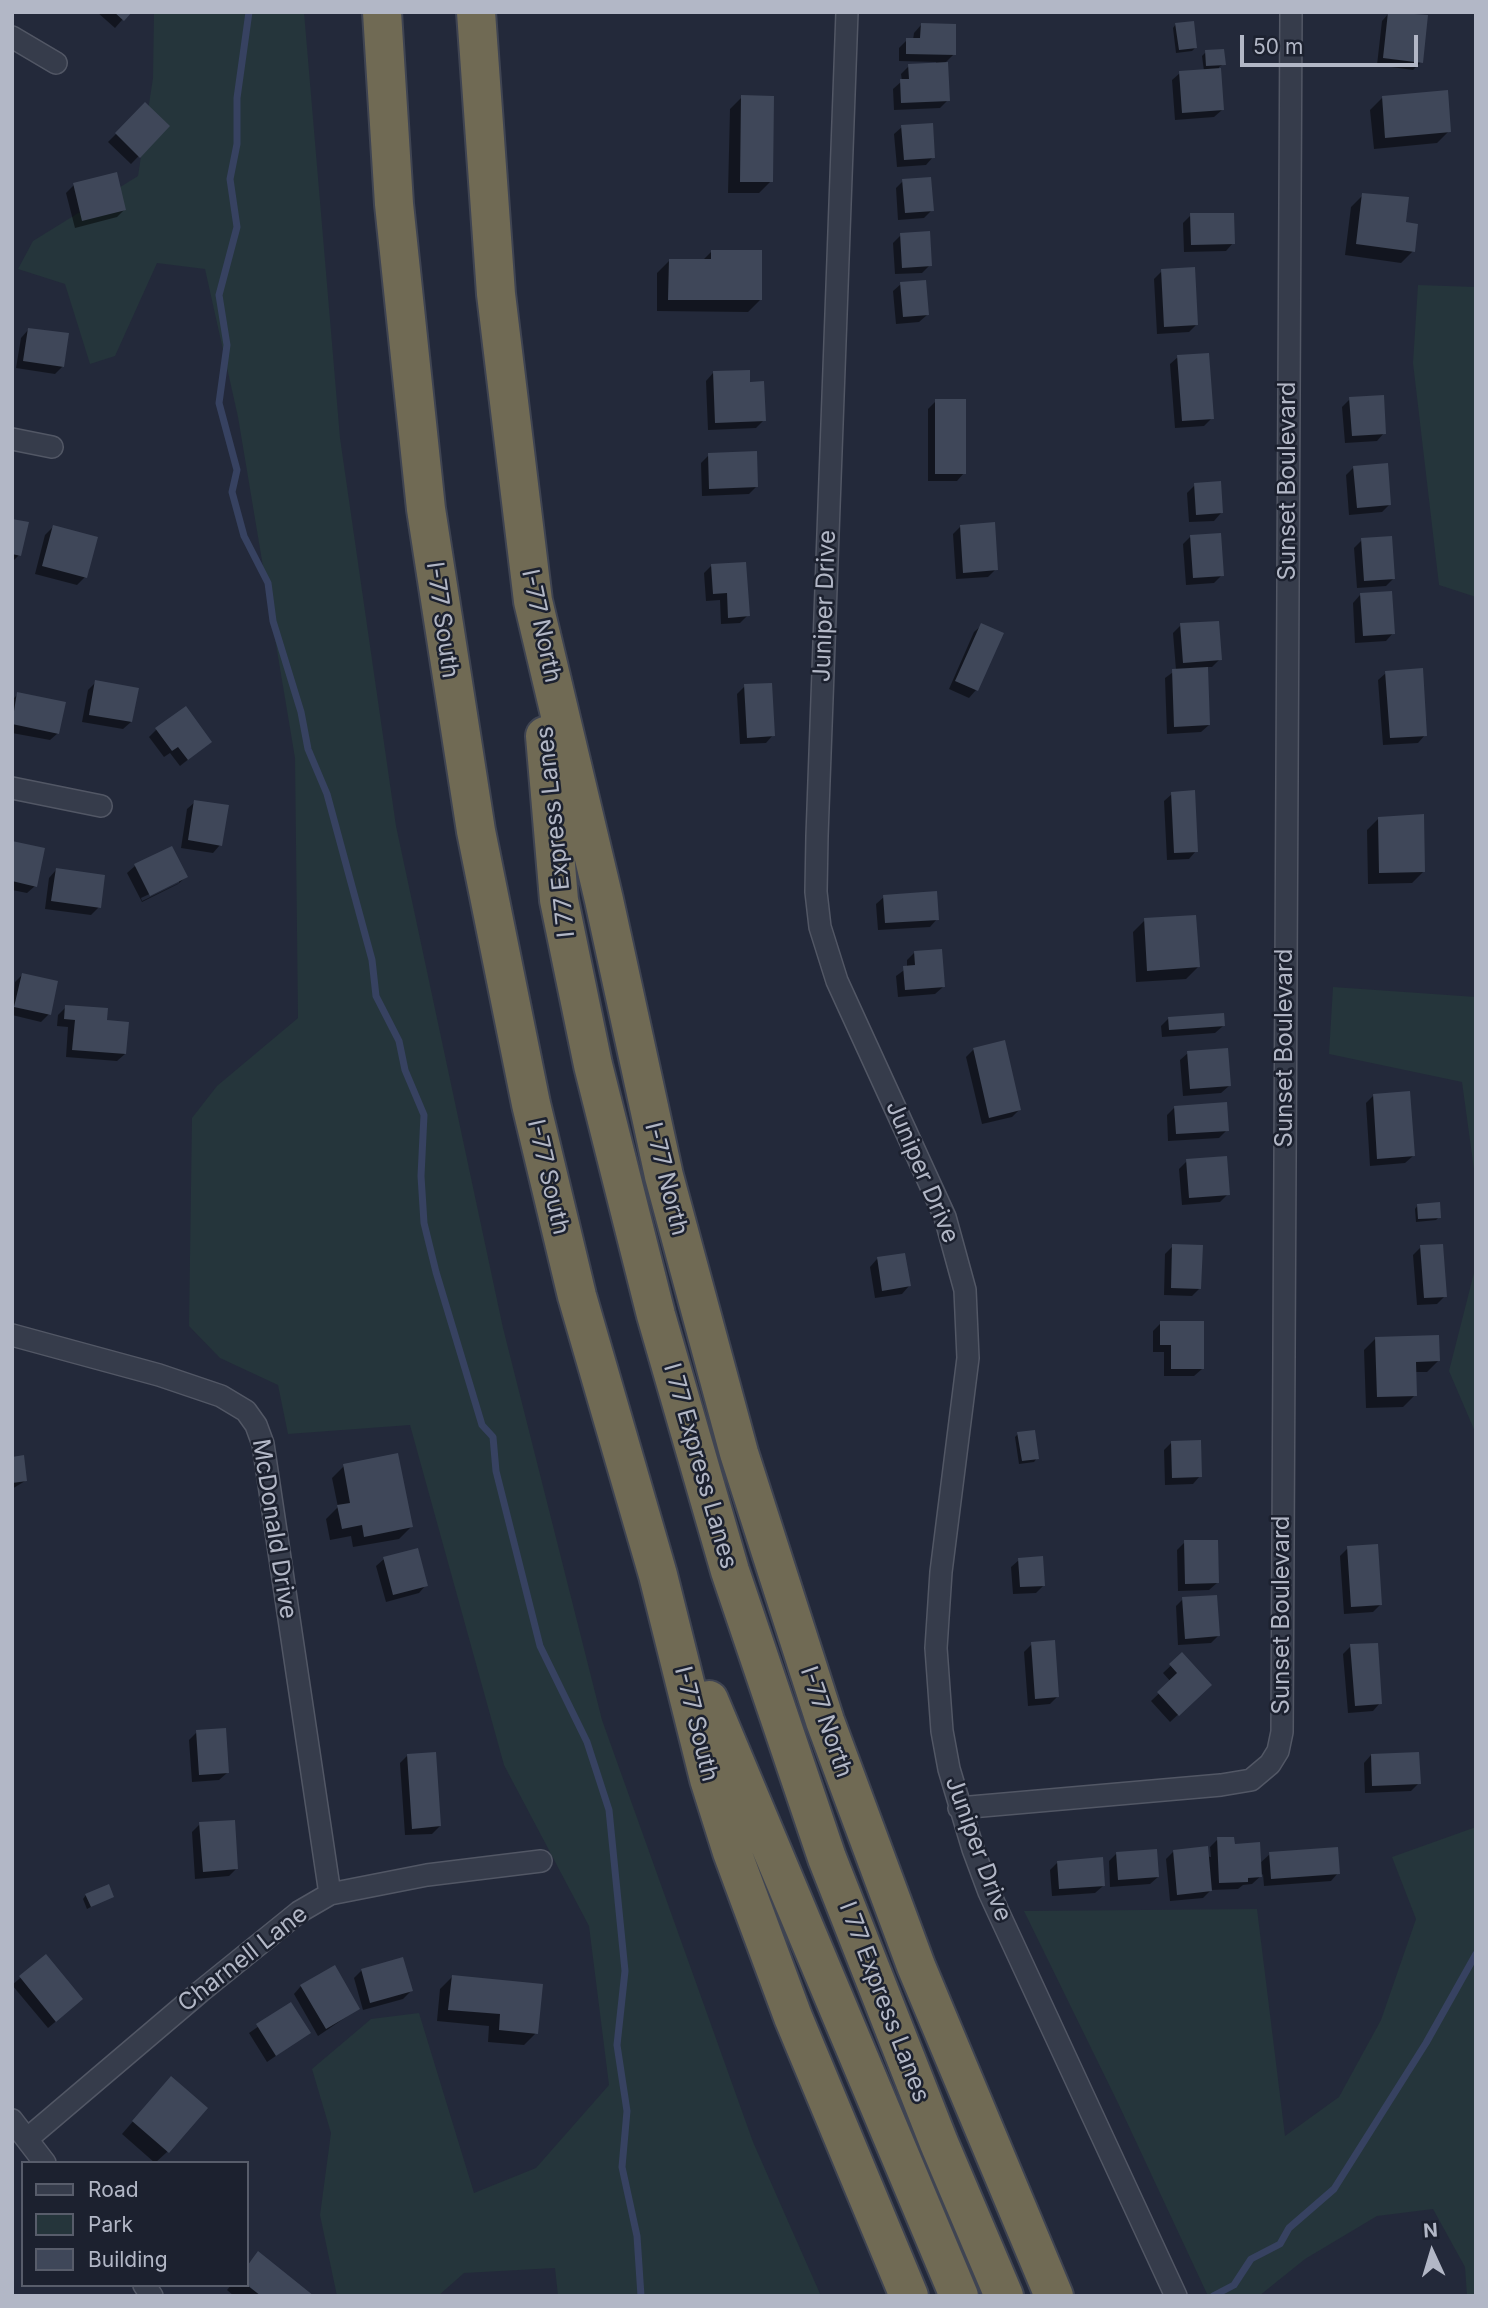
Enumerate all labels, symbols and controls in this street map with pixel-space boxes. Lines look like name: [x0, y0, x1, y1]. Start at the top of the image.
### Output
scale bar: [1243, 21, 1422, 65]
text: 50 m: [1253, 34, 1303, 59]
street label: Sunset Boulevard: [1274, 382, 1302, 580]
street label: Juniper Drive: [808, 530, 842, 682]
street label: I-77 South: [420, 560, 464, 680]
street label: I-77 North: [515, 567, 567, 685]
street label: I 77 Express Lanes: [531, 725, 581, 939]
street label: Sunset Boulevard: [1271, 949, 1299, 1147]
street label: Juniper Drive: [879, 1096, 965, 1248]
street label: I-77 South: [521, 1117, 575, 1237]
street label: I-77 North: [638, 1120, 694, 1238]
street label: I 77 Express Lanes: [657, 1360, 743, 1572]
street label: McDonald Drive: [246, 1437, 302, 1621]
street label: Sunset Boulevard: [1268, 1516, 1296, 1714]
street label: I-77 North: [794, 1663, 858, 1781]
street label: I-77 South: [668, 1664, 724, 1784]
street label: Juniper Drive: [938, 1773, 1018, 1925]
street label: I 77 Express Lanes: [832, 1898, 936, 2106]
street label: Charnell Lane: [173, 1900, 313, 2018]
legend: [21, 2161, 248, 2287]
text: Road: [88, 2177, 139, 2202]
text: Park: [88, 2212, 133, 2237]
north arrow: [1397, 2217, 1467, 2287]
text: N: [1422, 2219, 1439, 2243]
text: Building: [88, 2247, 168, 2272]

